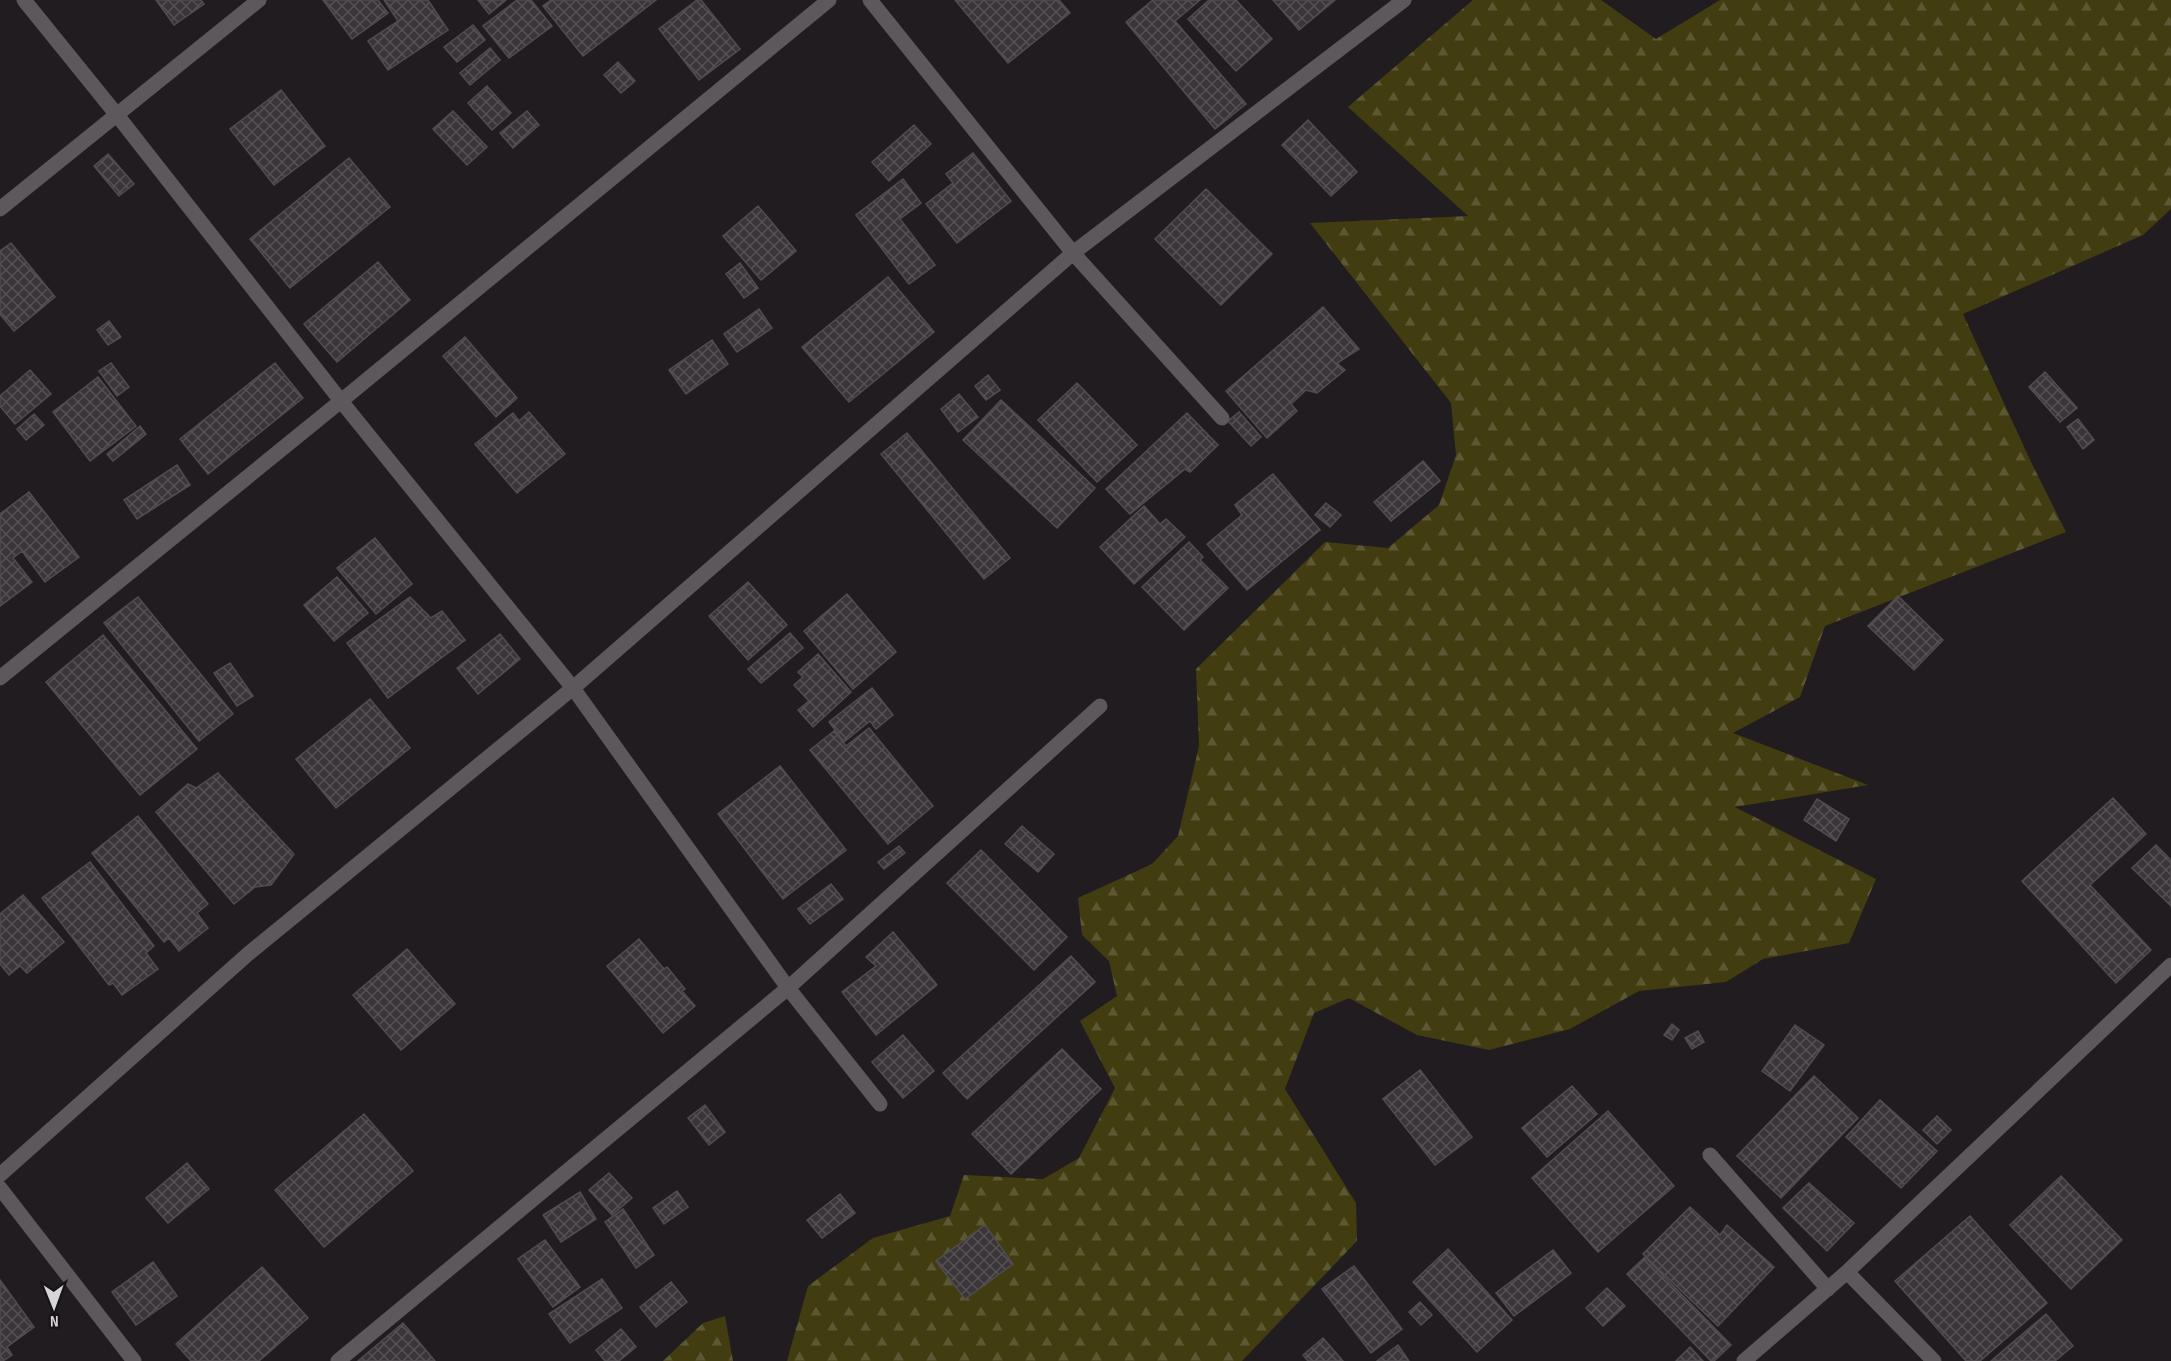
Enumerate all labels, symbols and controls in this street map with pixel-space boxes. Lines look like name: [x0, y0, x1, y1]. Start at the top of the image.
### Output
north arrow: [24, 1277, 84, 1337]
text: N: [50, 1311, 59, 1330]

